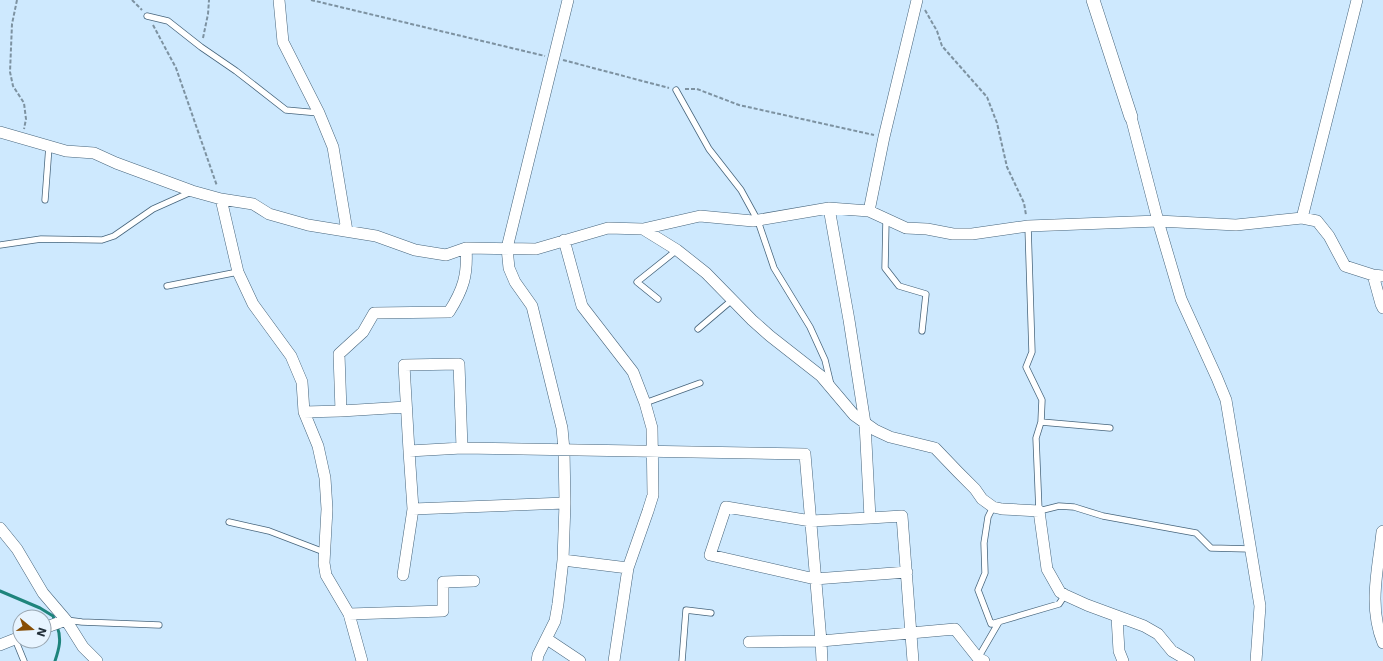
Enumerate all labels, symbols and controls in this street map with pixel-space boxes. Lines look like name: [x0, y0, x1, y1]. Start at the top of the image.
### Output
north arrow: [12, 609, 52, 649]
text: N: [33, 626, 49, 638]

